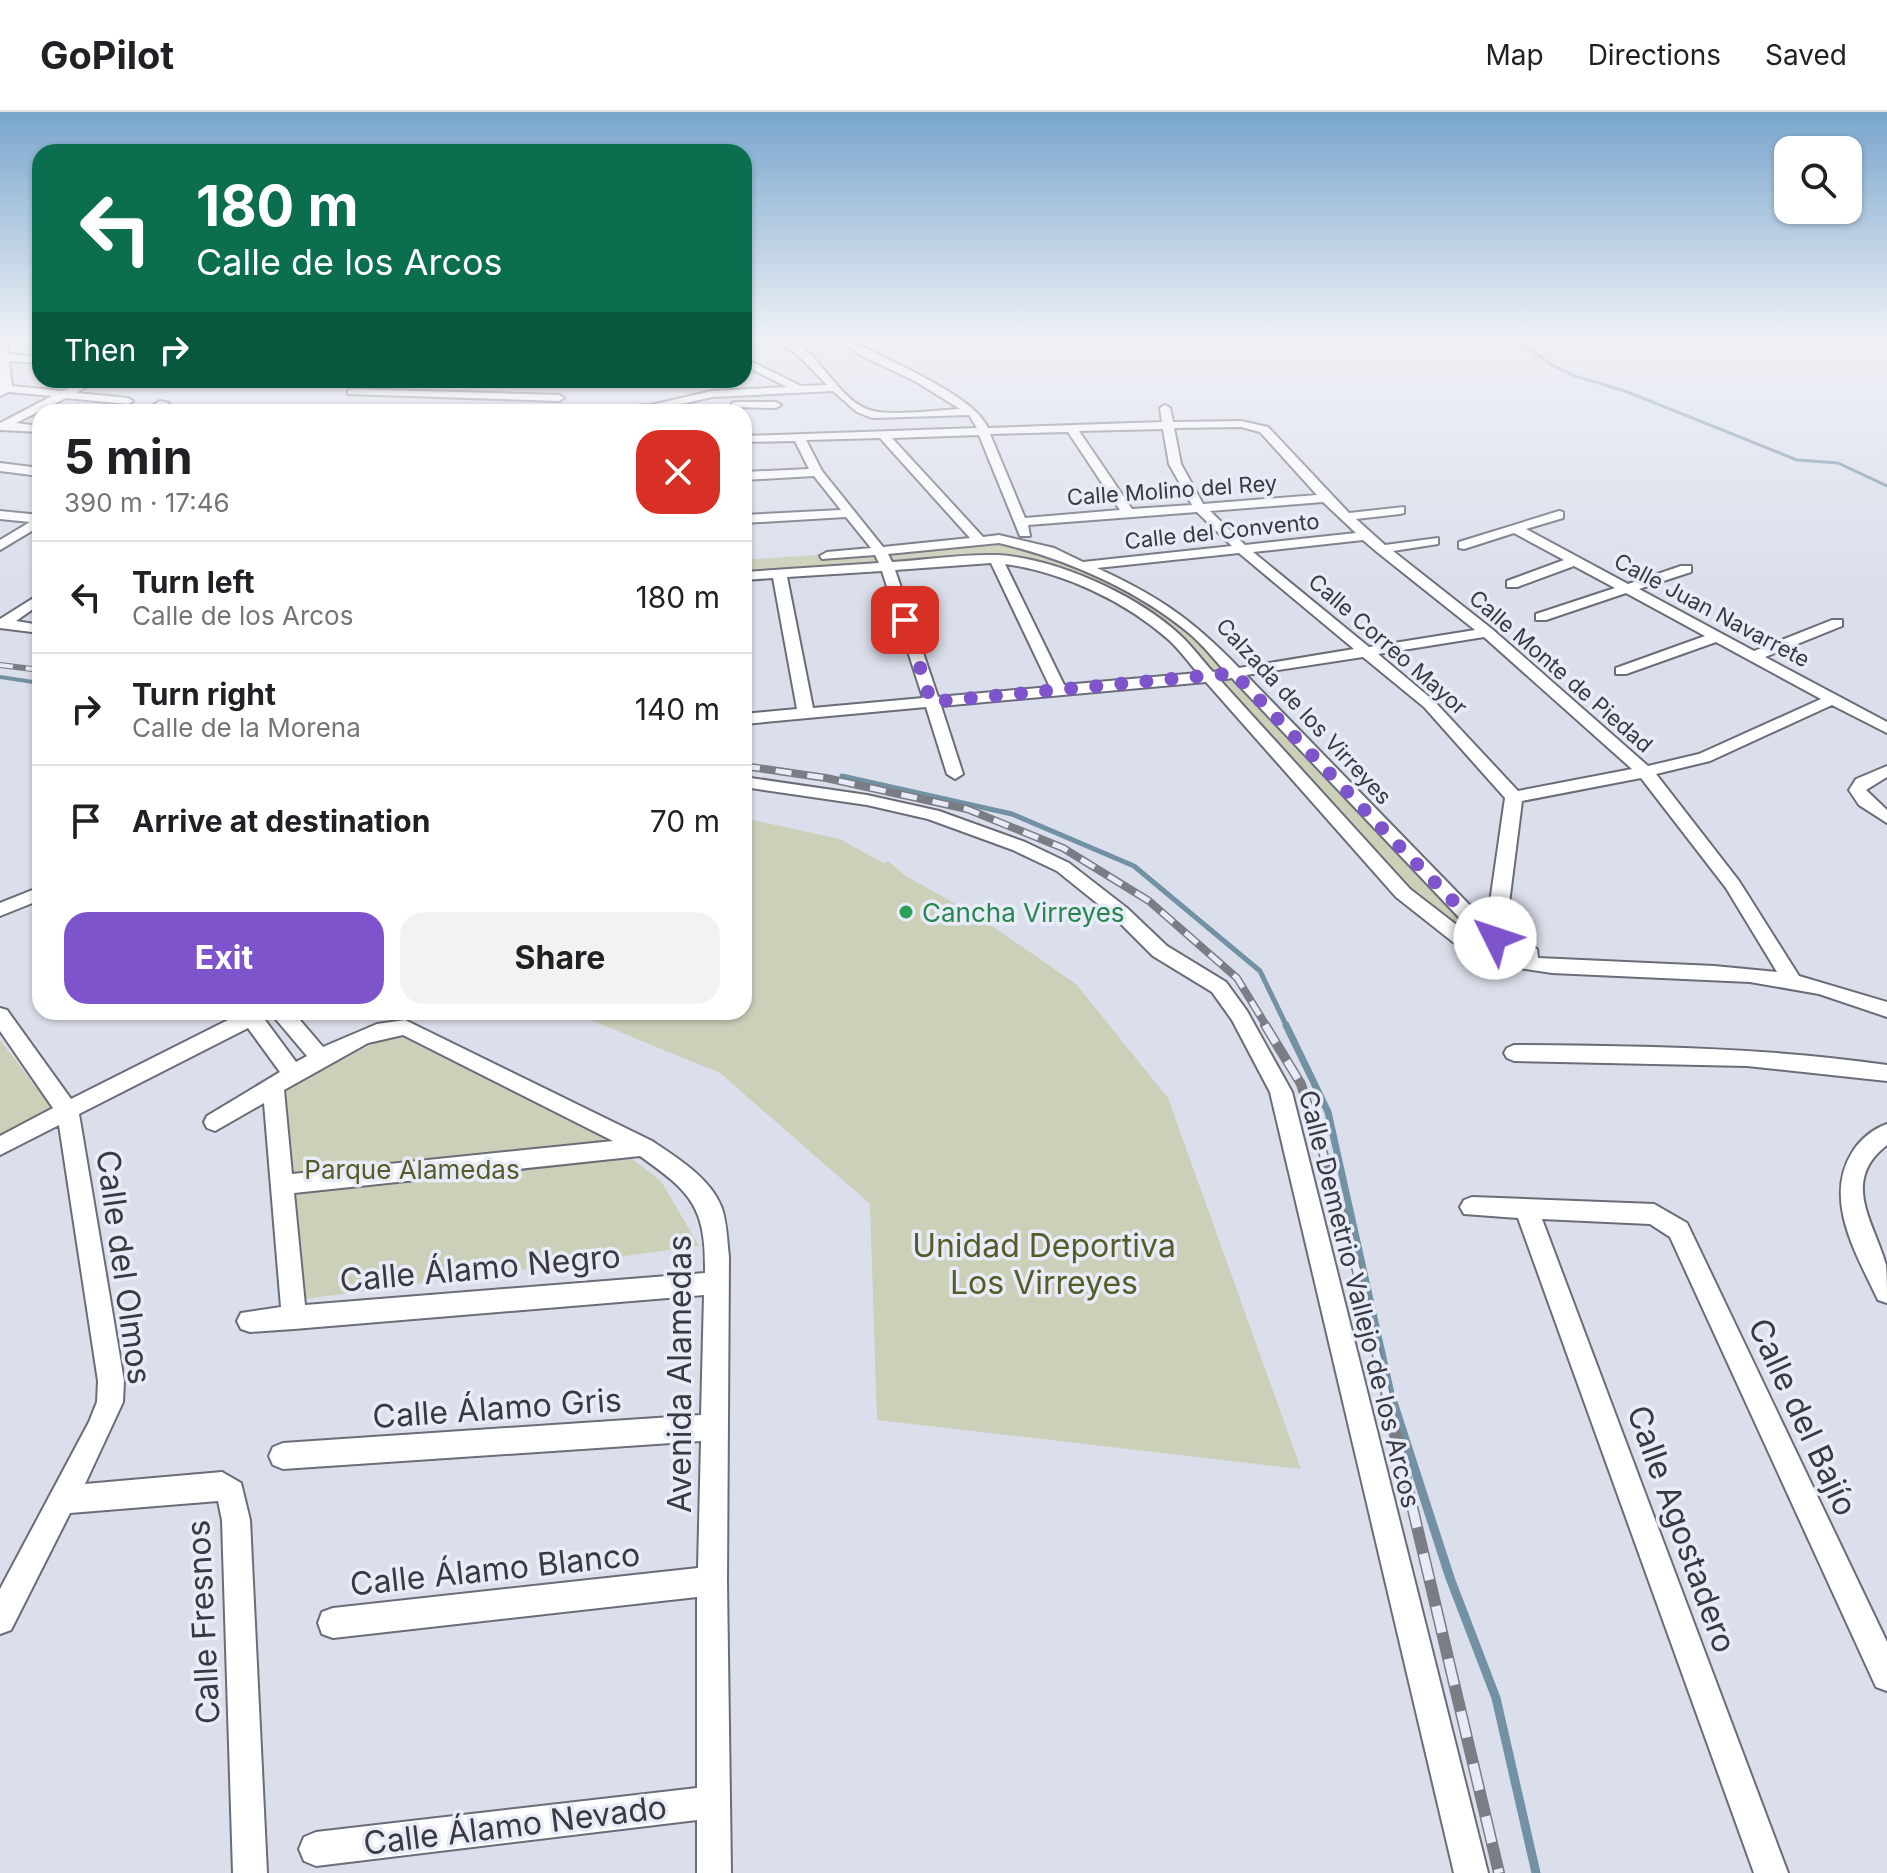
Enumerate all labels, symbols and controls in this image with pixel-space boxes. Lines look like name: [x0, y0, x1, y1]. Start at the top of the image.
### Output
text: GoPilot: [40, 32, 174, 78]
text: Map: [1485, 38, 1544, 72]
text: Directions: [1588, 38, 1721, 72]
text: Saved: [1765, 38, 1847, 72]
map controls: [1774, 136, 1862, 224]
button: search: [1774, 136, 1862, 224]
text: 180 m: [196, 172, 359, 240]
icon: left: [64, 176, 168, 280]
text: Calle de los Arcos: [196, 240, 503, 284]
icon: right: [152, 328, 196, 372]
text: Then: [64, 332, 136, 368]
text: 5 min: [64, 427, 193, 486]
button: close: [636, 430, 720, 514]
street label: Calle Molino del Rey: [1066, 470, 1278, 510]
text: 390 m · 17:46: [64, 487, 230, 518]
street label: Calle del Convento: [1123, 508, 1321, 554]
street label: Calle Juan Navarrete: [1610, 547, 1814, 673]
text: Turn left: [132, 564, 254, 600]
street label: Calle Correo Mayor: [1303, 568, 1473, 720]
icon: left: [64, 575, 108, 619]
text: 180 m: [636, 579, 720, 615]
street label: Calle Monte de Piedad: [1464, 584, 1658, 758]
pin: [871, 586, 939, 654]
icon: arrive: [883, 598, 927, 642]
text: Calle de los Arcos: [132, 600, 353, 631]
street label: Calzada de los Virreyes: [1211, 613, 1397, 809]
text: Turn right: [132, 676, 276, 712]
icon: right: [64, 687, 108, 731]
text: 140 m: [635, 691, 720, 727]
text: Calle de la Morena: [132, 712, 361, 743]
icon: arrive: [64, 799, 108, 843]
text: Arrive at destination: [132, 803, 430, 839]
text: 70 m: [650, 803, 720, 839]
position arrow: [1453, 896, 1537, 980]
place label: Cancha Virreyes: [922, 897, 1125, 928]
marker: Cancha Virreyes: [897, 903, 915, 921]
button: Exit: [64, 912, 384, 1004]
button: Share: [400, 912, 720, 1004]
street label: Calle Demetrio Vallejo de los Arcos: [1293, 1087, 1427, 1511]
street label: Calle del Olmos: [88, 1148, 160, 1386]
park label: Parque Alamedas: [304, 1154, 520, 1185]
park label: Unidad Deportiva Los Virreyes: [912, 1226, 1176, 1302]
street label: Avenida Alamedas: [660, 1235, 699, 1513]
street label: Calle Álamo Negro: [338, 1236, 622, 1300]
street label: Calle del Bajío: [1740, 1312, 1866, 1522]
street label: Calle Álamo Gris: [371, 1380, 623, 1436]
street label: Calle Agostadero: [1619, 1400, 1745, 1658]
street label: Calle Fresnos: [178, 1519, 228, 1725]
street label: Calle Álamo Blanco: [348, 1534, 642, 1604]
street label: Calle Álamo Nevado: [361, 1787, 669, 1863]

